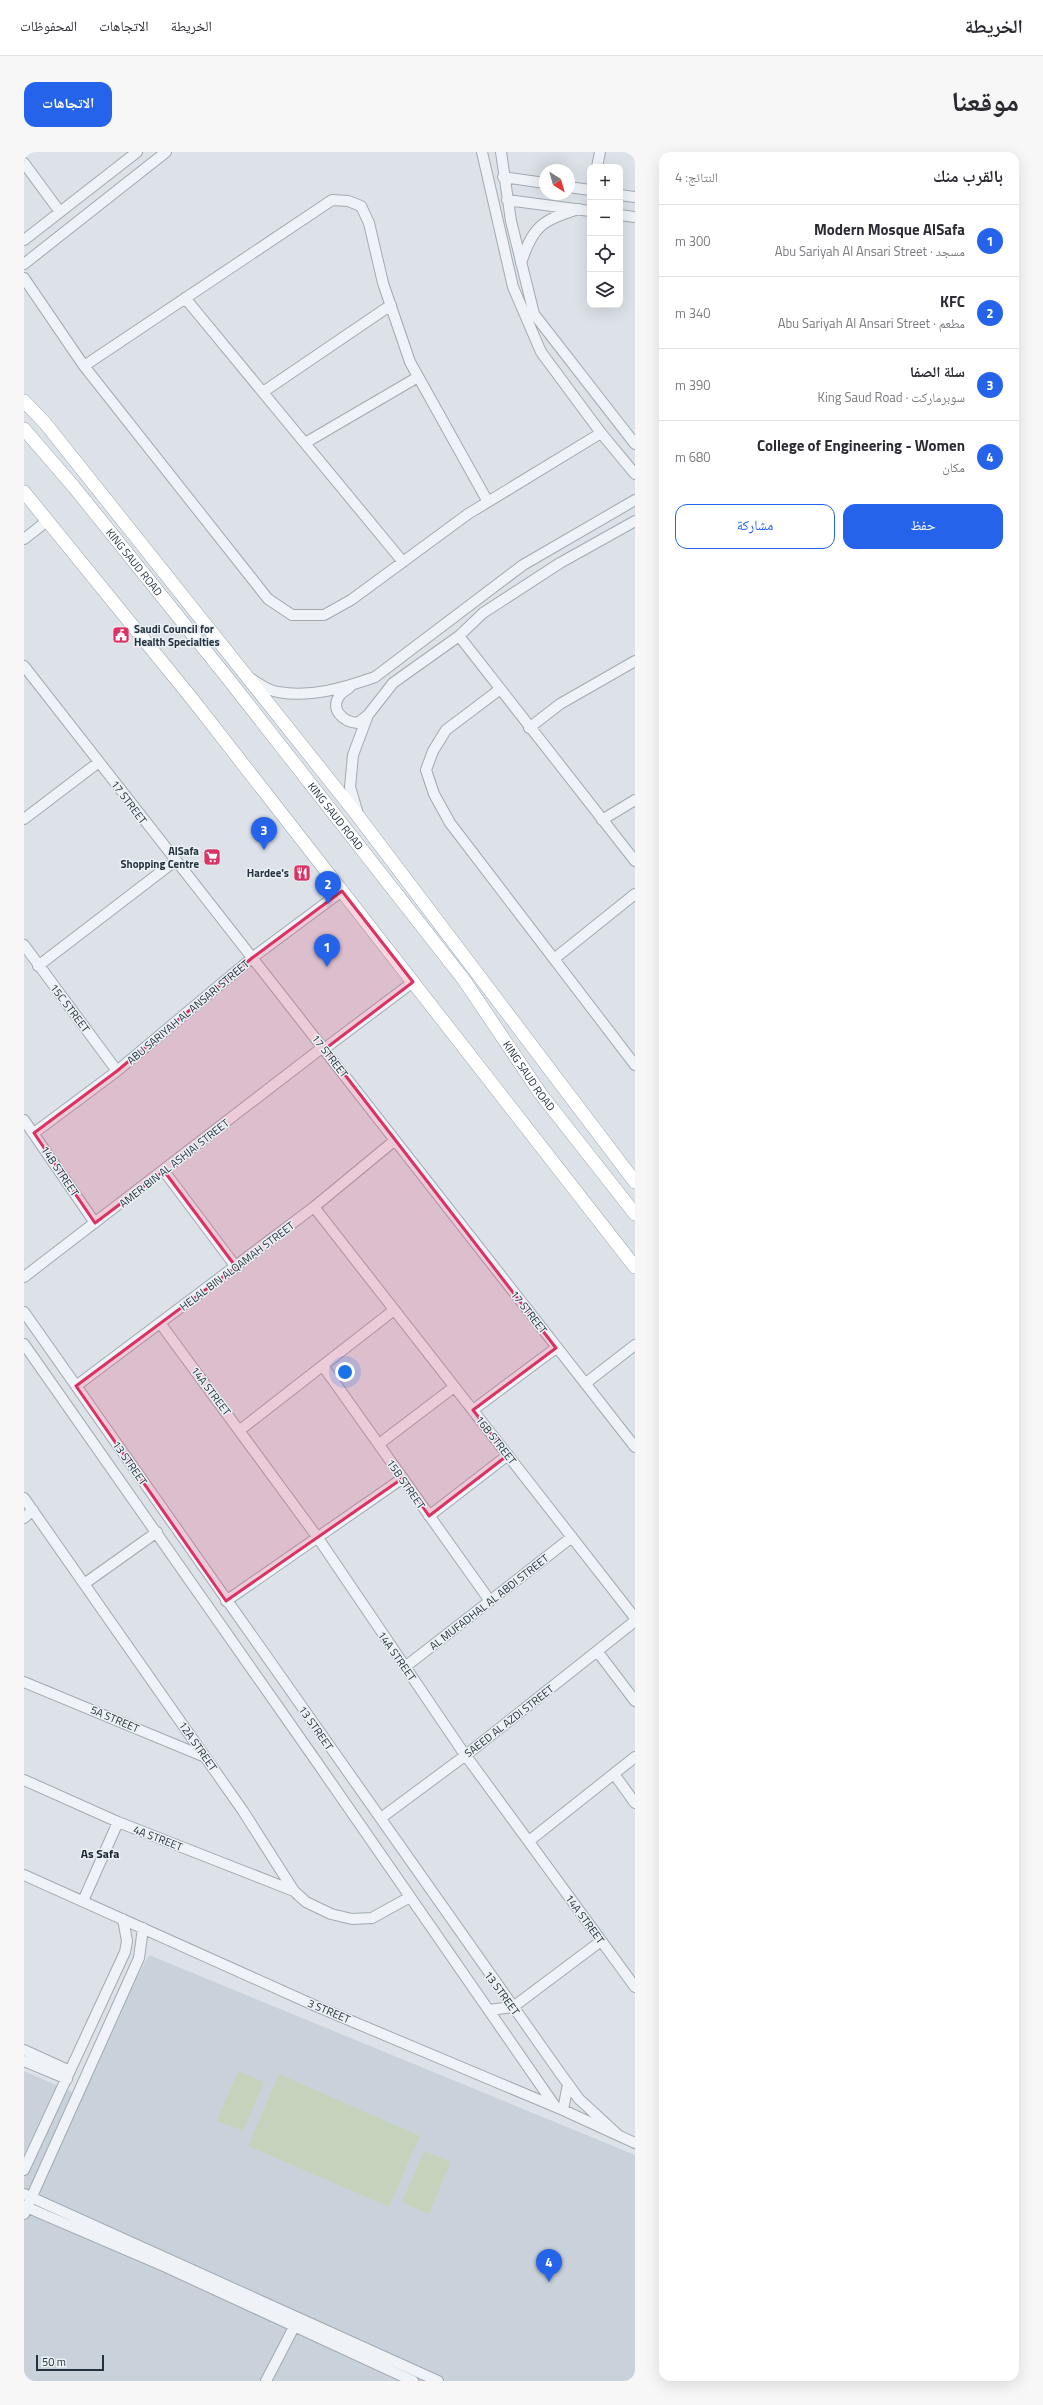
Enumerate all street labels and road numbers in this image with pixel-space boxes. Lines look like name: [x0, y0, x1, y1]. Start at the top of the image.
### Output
street label: KING SAUD ROAD: [102, 525, 166, 599]
street label: 17 STREET: [107, 777, 151, 827]
street label: KING SAUD ROAD: [304, 779, 367, 853]
street label: ABU SARIYAH AL ANSARI STREET: [123, 956, 253, 1068]
street label: 15C STREET: [46, 980, 94, 1036]
street label: 17 STREET: [308, 1031, 352, 1081]
street label: KING SAUD ROAD: [499, 1038, 559, 1114]
street label: AMER BIN AL ASHJAI STREET: [116, 1115, 233, 1211]
street label: 14B STREET: [37, 1142, 83, 1200]
street label: HELAL BIN ALQAMAH STREET: [176, 1217, 298, 1314]
street label: 17 STREET: [507, 1287, 551, 1337]
street label: 14A STREET: [187, 1363, 235, 1419]
street label: 16B STREET: [472, 1412, 520, 1468]
street label: 13 STREET: [109, 1437, 151, 1489]
street label: 15B STREET: [383, 1456, 429, 1513]
street label: AL MUFADHAL AL ABDI STREET: [426, 1550, 552, 1654]
street label: 14A STREET: [374, 1628, 420, 1684]
street label: SAEED AL AZDI STREET: [461, 1681, 557, 1761]
street label: 5A STREET: [88, 1702, 142, 1737]
street label: 13 STREET: [295, 1702, 337, 1754]
street label: 12A STREET: [175, 1718, 221, 1774]
street label: 4A STREET: [131, 1821, 185, 1855]
street label: 14A STREET: [562, 1891, 609, 1947]
street label: 13 STREET: [480, 1968, 524, 2019]
street label: 3 STREET: [305, 1995, 353, 2027]

